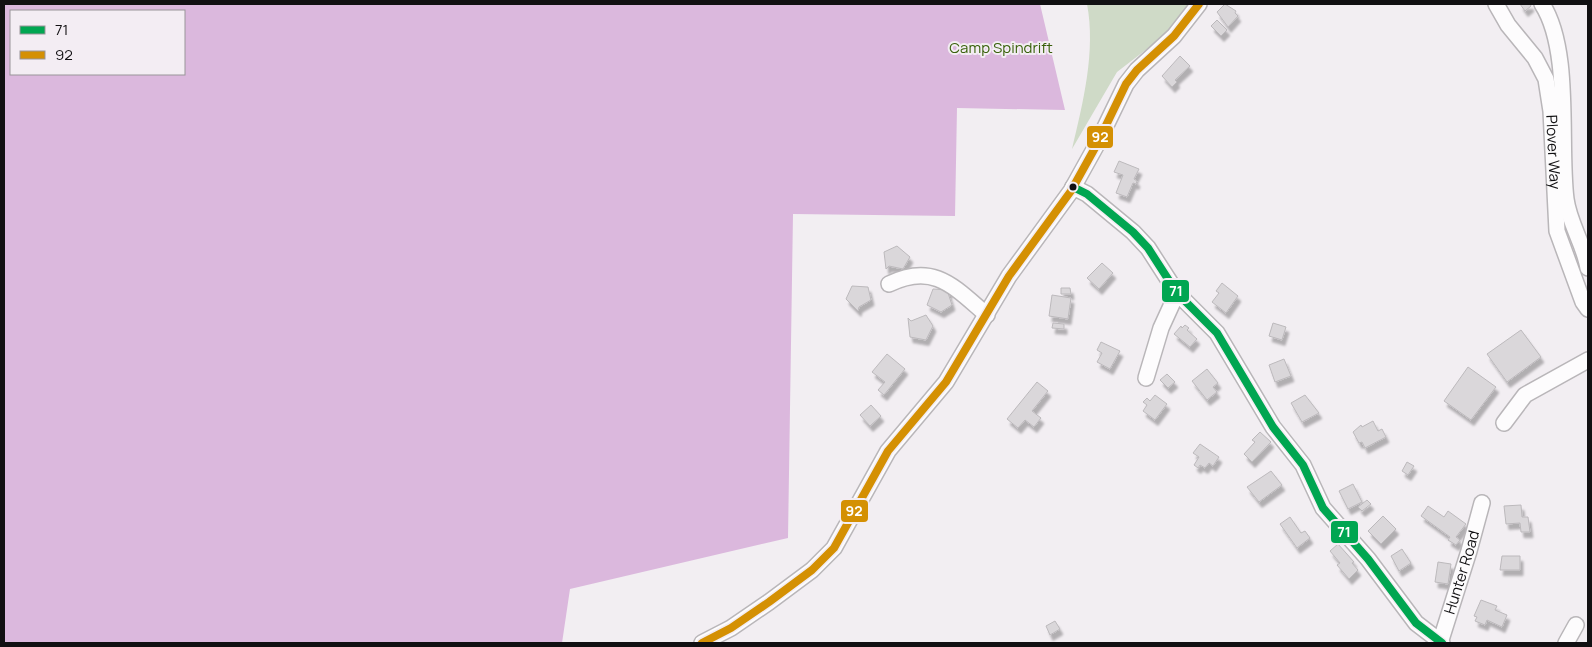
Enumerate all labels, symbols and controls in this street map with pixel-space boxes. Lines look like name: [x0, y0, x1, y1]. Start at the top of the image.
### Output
legend: [10, 10, 185, 75]
text: 71: [55, 19, 68, 40]
park label: Camp Spindrift: [949, 37, 1053, 58]
text: 92: [55, 44, 73, 65]
street label: Plover Way: [1541, 114, 1566, 190]
line badge: 92: [1086, 125, 1114, 149]
text: 92: [1091, 127, 1109, 146]
unlabelled marker: [1068, 182, 1078, 192]
line badge: 71: [1161, 279, 1190, 303]
text: 71: [1169, 281, 1183, 300]
line badge: 92: [840, 499, 869, 523]
text: 92: [845, 501, 863, 520]
line badge: 71: [1330, 520, 1359, 544]
text: 71: [1337, 522, 1351, 541]
street label: Hunter Road: [1439, 528, 1484, 617]

